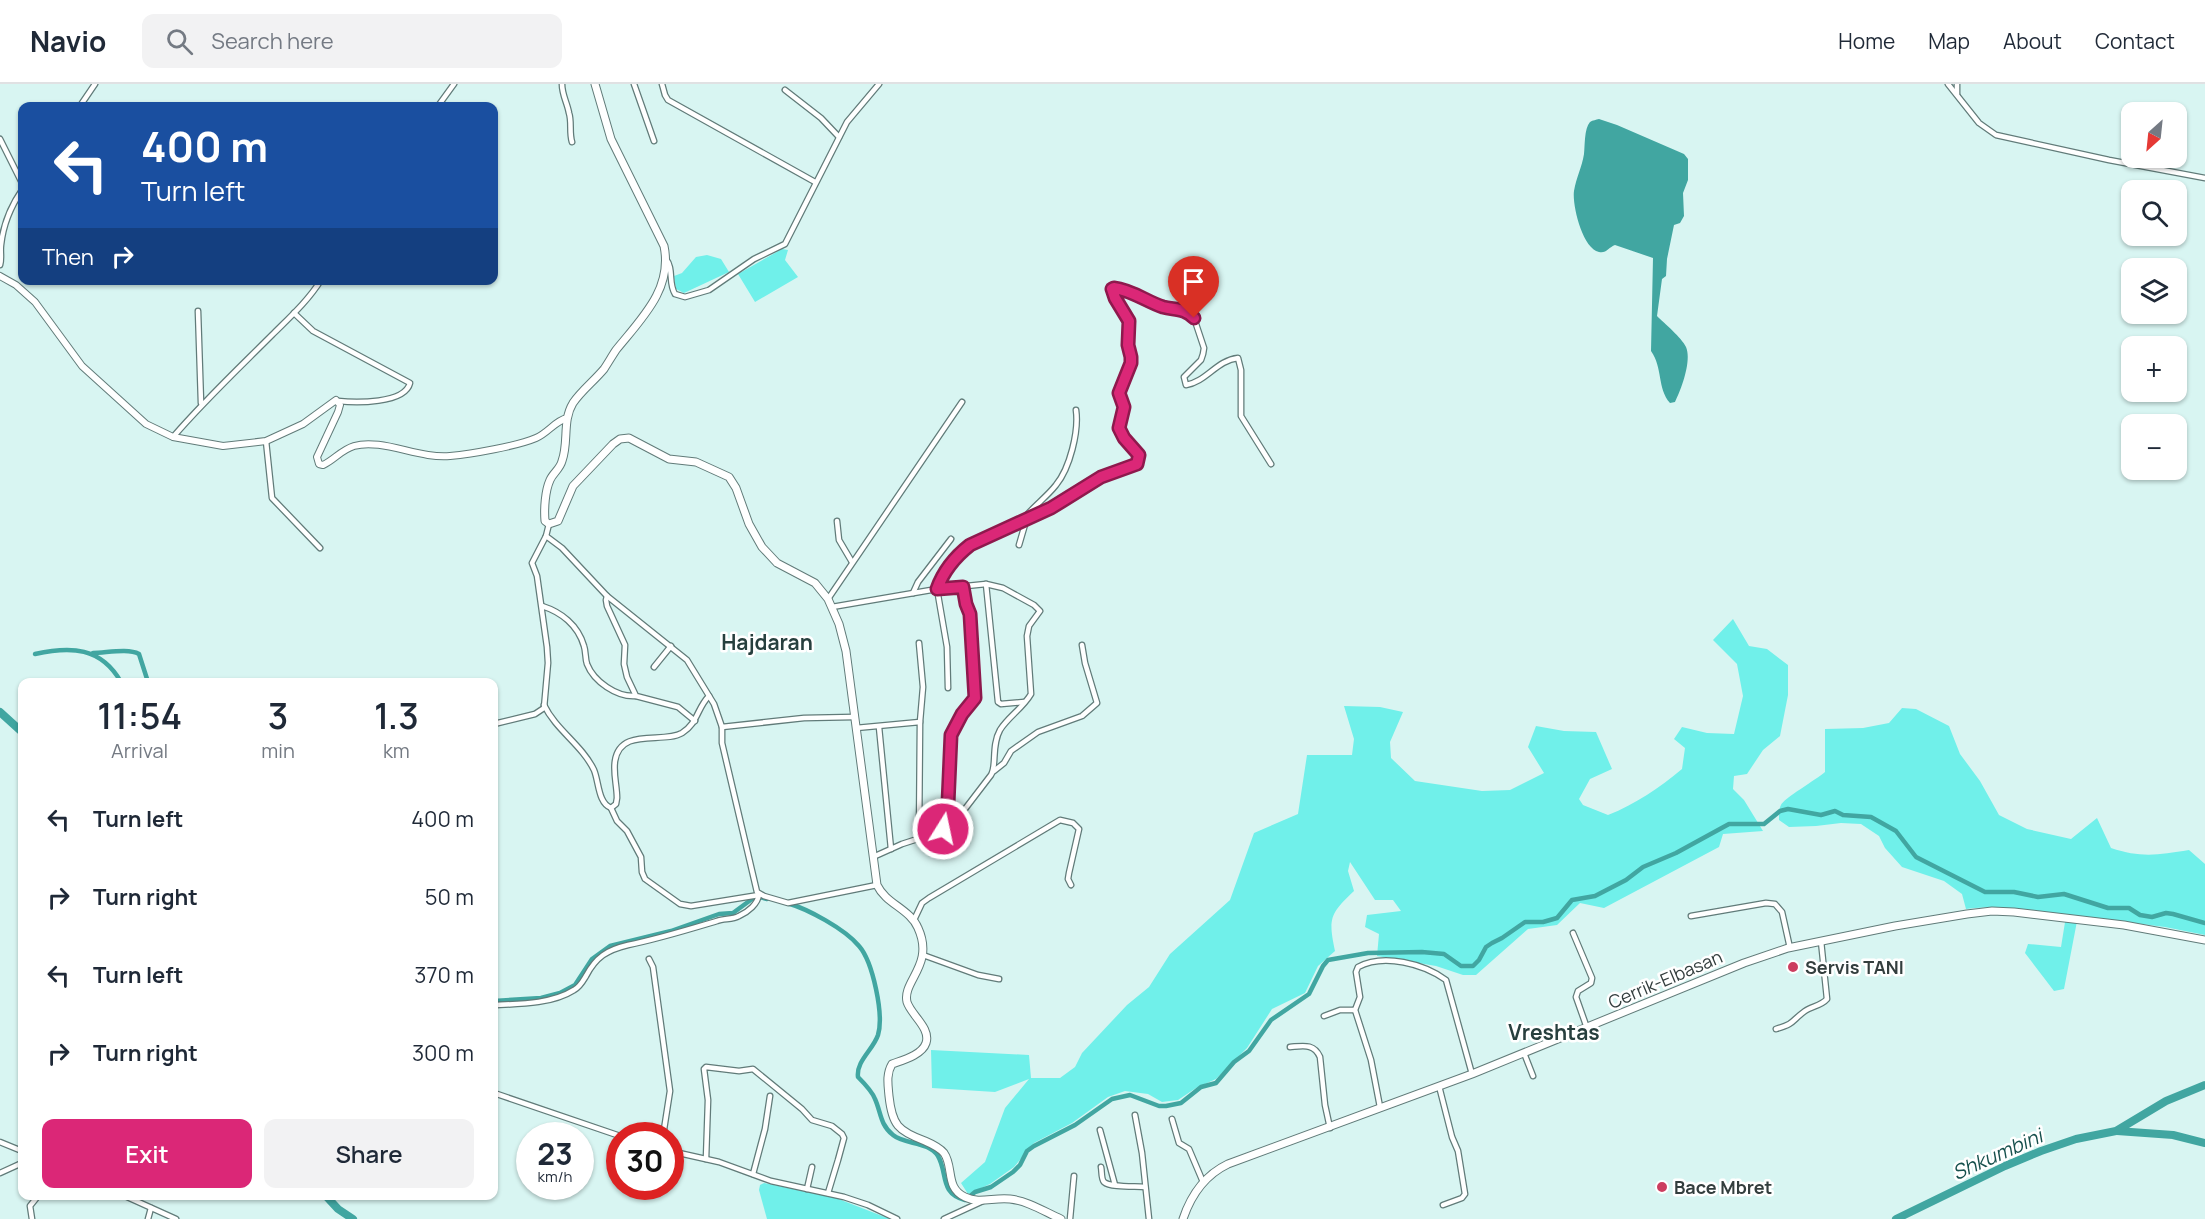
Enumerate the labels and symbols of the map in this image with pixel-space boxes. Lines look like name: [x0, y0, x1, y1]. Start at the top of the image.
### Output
north arrow: [2121, 102, 2187, 168]
pin: [1168, 256, 1219, 318]
district label: Hajdaran: [721, 628, 813, 656]
position arrow: [911, 797, 975, 861]
street label: Cerrik-Elbasan: [1604, 944, 1726, 1014]
place label: Servis TANI: [1805, 955, 1904, 979]
marker: Servis TANI: [1786, 960, 1800, 974]
district label: Vreshtas: [1508, 1018, 1600, 1046]
water label: Shkumbini: [1948, 1121, 2048, 1186]
speed limit sign: 30: [606, 1122, 684, 1200]
place label: Bace Mbret: [1674, 1175, 1772, 1199]
marker: Bace Mbret: [1655, 1180, 1669, 1194]

